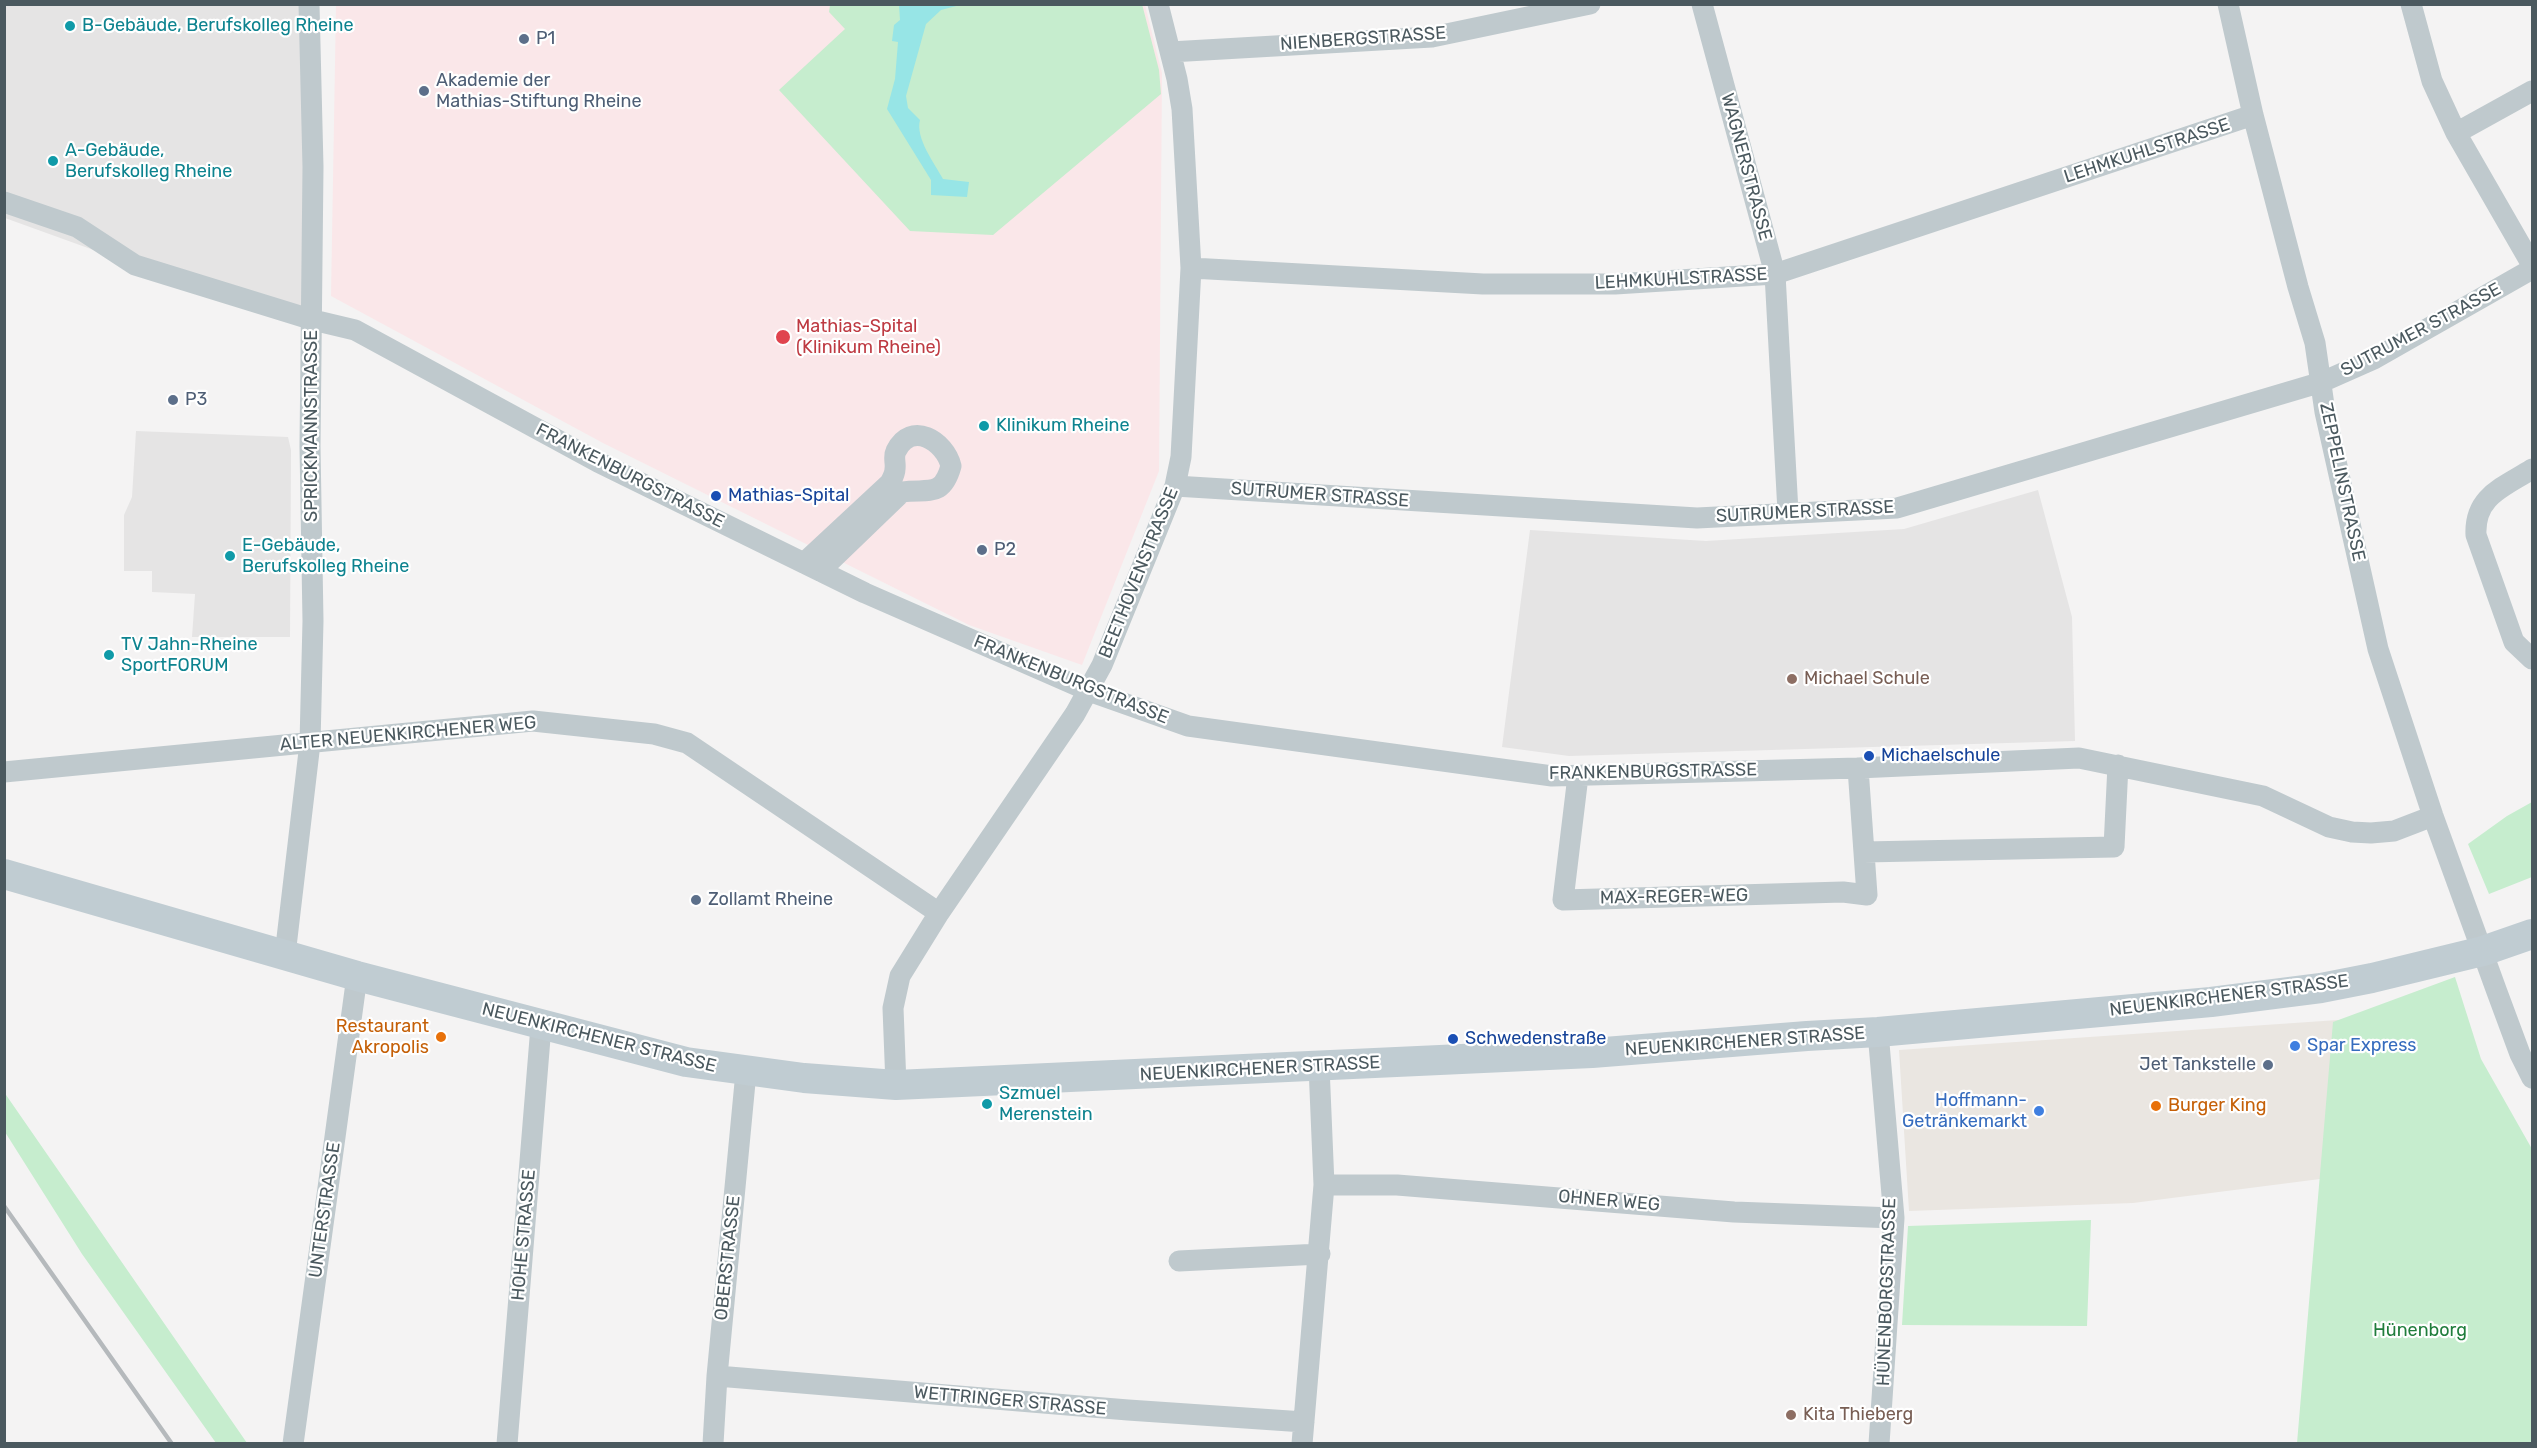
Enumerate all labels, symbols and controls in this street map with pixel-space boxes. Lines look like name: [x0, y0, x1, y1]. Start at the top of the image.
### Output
place label: B-Gebäude, Berufskolleg Rheine: [82, 15, 353, 37]
marker: B-Gebäude, Berufskolleg Rheine: [63, 19, 77, 33]
street label: NIENBERGSTRASSE: [1279, 22, 1447, 56]
place label: P1: [536, 28, 555, 50]
marker: P1: [517, 32, 531, 46]
place label: Akademie der Mathias-Stiftung Rheine: [436, 70, 641, 112]
marker: Akademie der Mathias-Stiftung Rheine: [417, 84, 431, 98]
street label: WAGNERSTRASSE: [1716, 91, 1776, 243]
street label: LEHMKUHLSTRASSE: [2061, 114, 2233, 188]
place label: A-Gebäude, Berufskolleg Rheine: [65, 140, 232, 182]
marker: A-Gebäude, Berufskolleg Rheine: [46, 154, 60, 168]
street label: LEHMKUHLSTRASSE: [1594, 264, 1768, 294]
street label: SUTRUMER STRASSE: [2337, 279, 2505, 381]
place label: Mathias-Spital (Klinikum Rheine): [796, 316, 941, 358]
marker: Mathias-Spital (Klinikum Rheine): [774, 328, 792, 346]
street label: SPRICKMANNSTRASSE: [301, 330, 323, 522]
place label: P3: [185, 389, 207, 411]
marker: P3: [166, 393, 180, 407]
street label: ZEPPELINSTRASSE: [2315, 401, 2369, 563]
place label: Klinikum Rheine: [996, 415, 1130, 437]
street label: FRANKENBURGSTRASSE: [532, 419, 728, 533]
marker: Klinikum Rheine: [977, 419, 991, 433]
street label: SUTRUMER STRASSE: [1230, 478, 1410, 512]
street label: BEETHOVENSTRASSE: [1095, 484, 1183, 662]
place label: Mathias-Spital: [728, 485, 849, 507]
marker: Mathias-Spital: [709, 489, 723, 503]
street label: SUTRUMER STRASSE: [1715, 497, 1895, 527]
place label: E-Gebäude, Berufskolleg Rheine: [242, 535, 409, 578]
place label: P2: [994, 539, 1016, 561]
marker: P2: [975, 543, 989, 557]
marker: E-Gebäude, Berufskolleg Rheine: [223, 549, 237, 563]
street label: FRANKENBURGSTRASSE: [970, 631, 1172, 729]
place label: TV Jahn-Rheine SportFORUM: [121, 634, 258, 676]
marker: TV Jahn-Rheine SportFORUM: [102, 648, 116, 662]
place label: Michael Schule: [1804, 668, 1930, 690]
marker: Michael Schule: [1785, 672, 1799, 686]
street label: ALTER NEUENKIRCHENER WEG: [279, 712, 537, 756]
place label: Michaelschule: [1881, 745, 2000, 767]
marker: Michaelschule: [1862, 749, 1876, 763]
street label: FRANKENBURGSTRASSE: [1549, 759, 1757, 785]
street label: MAX-REGER-WEG: [1600, 885, 1748, 909]
place label: Zollamt Rheine: [708, 889, 833, 911]
marker: Zollamt Rheine: [689, 893, 703, 907]
street label: NEUENKIRCHENER STRASSE: [2108, 971, 2350, 1021]
street label: NEUENKIRCHENER STRASSE: [480, 998, 718, 1078]
place label: Restaurant Akropolis: [336, 1016, 429, 1058]
street label: NEUENKIRCHENER STRASSE: [1624, 1023, 1866, 1061]
place label: Schwedenstraße: [1465, 1028, 1606, 1050]
marker: Restaurant Akropolis: [434, 1030, 448, 1044]
marker: Schwedenstraße: [1446, 1032, 1460, 1046]
place label: Spar Express: [2307, 1035, 2417, 1057]
marker: Spar Express: [2288, 1039, 2302, 1053]
street label: NEUENKIRCHENER STRASSE: [1139, 1052, 1381, 1086]
place label: Jet Tankstelle: [2139, 1054, 2256, 1076]
marker: Jet Tankstelle: [2261, 1058, 2275, 1072]
place label: Szmuel Merenstein: [999, 1083, 1093, 1126]
place label: Hoffmann- Getränkemarkt: [1902, 1090, 2027, 1132]
place label: Burger King: [2168, 1095, 2266, 1117]
marker: Szmuel Merenstein: [980, 1097, 994, 1111]
marker: Burger King: [2149, 1099, 2163, 1113]
marker: Hoffmann- Getränkemarkt: [2032, 1104, 2046, 1118]
street label: UNTERSTRASSE: [305, 1141, 345, 1279]
street label: HOHE STRASSE: [508, 1168, 540, 1302]
street label: OHNER WEG: [1557, 1186, 1661, 1216]
street label: OBERSTRASSE: [711, 1195, 745, 1321]
street label: HÜNENBORGSTRASSE: [1873, 1198, 1901, 1386]
park label: Hünenborg: [2373, 1320, 2467, 1342]
street label: WETTRINGER STRASSE: [913, 1382, 1107, 1420]
place label: Kita Thieberg: [1803, 1404, 1913, 1426]
marker: Kita Thieberg: [1784, 1408, 1798, 1422]

